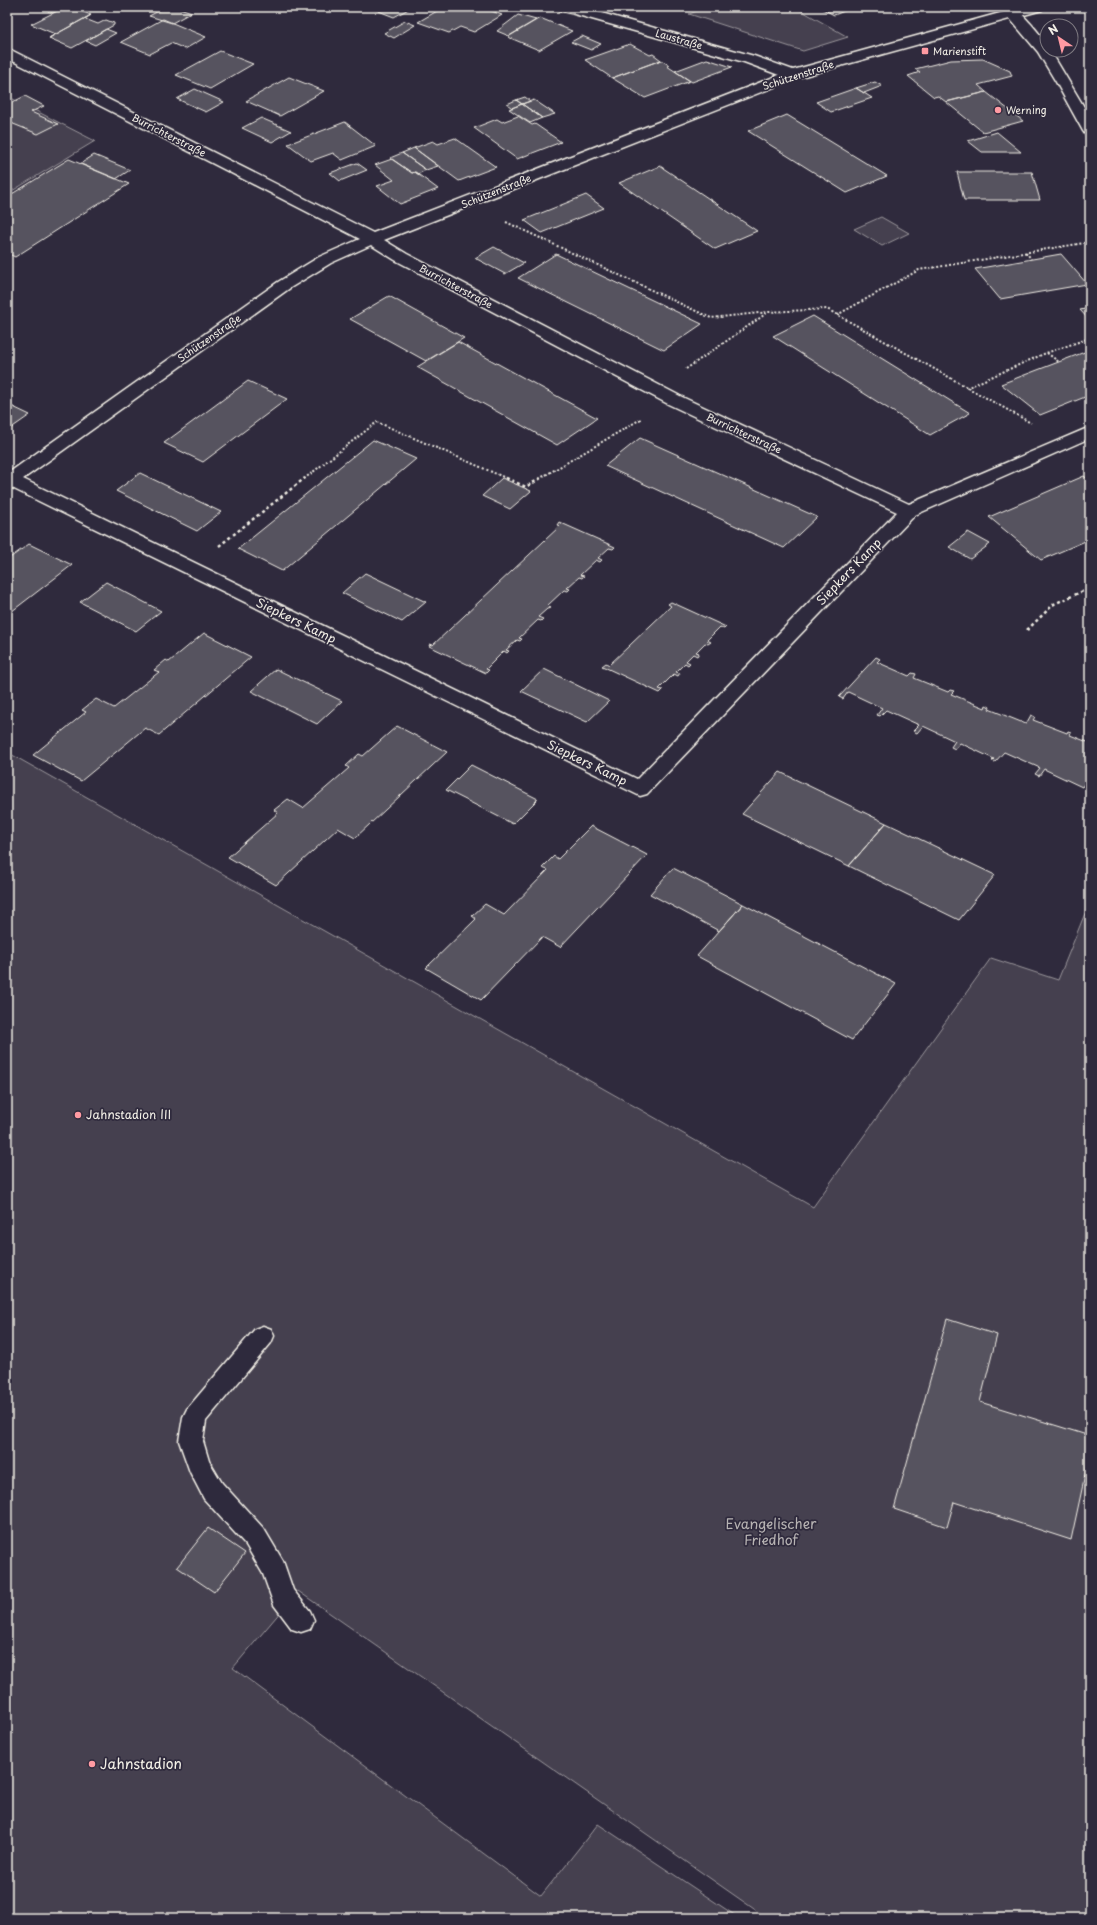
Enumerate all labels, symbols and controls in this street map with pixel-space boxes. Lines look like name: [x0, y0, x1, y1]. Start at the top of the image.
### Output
north arrow: [1039, 18, 1079, 58]
text: N: [1045, 20, 1062, 39]
street label: Laustraße: [654, 25, 704, 52]
place label: Marienstift: [933, 43, 986, 58]
marker: Marienstift: [920, 46, 930, 56]
street label: Schützenstraße: [760, 56, 836, 93]
place label: Werning: [1006, 102, 1047, 117]
marker: Werning: [993, 105, 1003, 115]
street label: Burrichterstraße: [130, 109, 209, 160]
street label: Schützenstraße: [458, 170, 533, 211]
street label: Burrichterstraße: [417, 260, 496, 311]
street label: Schützenstraße: [174, 310, 244, 365]
street label: Burrichterstraße: [704, 409, 784, 457]
street label: Siepkers Kamp: [812, 534, 885, 609]
street label: Siepkers Kamp: [253, 593, 340, 647]
street label: Siepkers Kamp: [544, 735, 631, 789]
place label: Jahnstadion III: [86, 1105, 171, 1123]
marker: Jahnstadion III: [73, 1110, 83, 1120]
park label: Evangelischer Friedhof: [725, 1513, 817, 1550]
place label: Jahnstadion: [100, 1753, 182, 1774]
marker: Jahnstadion: [87, 1759, 97, 1769]

